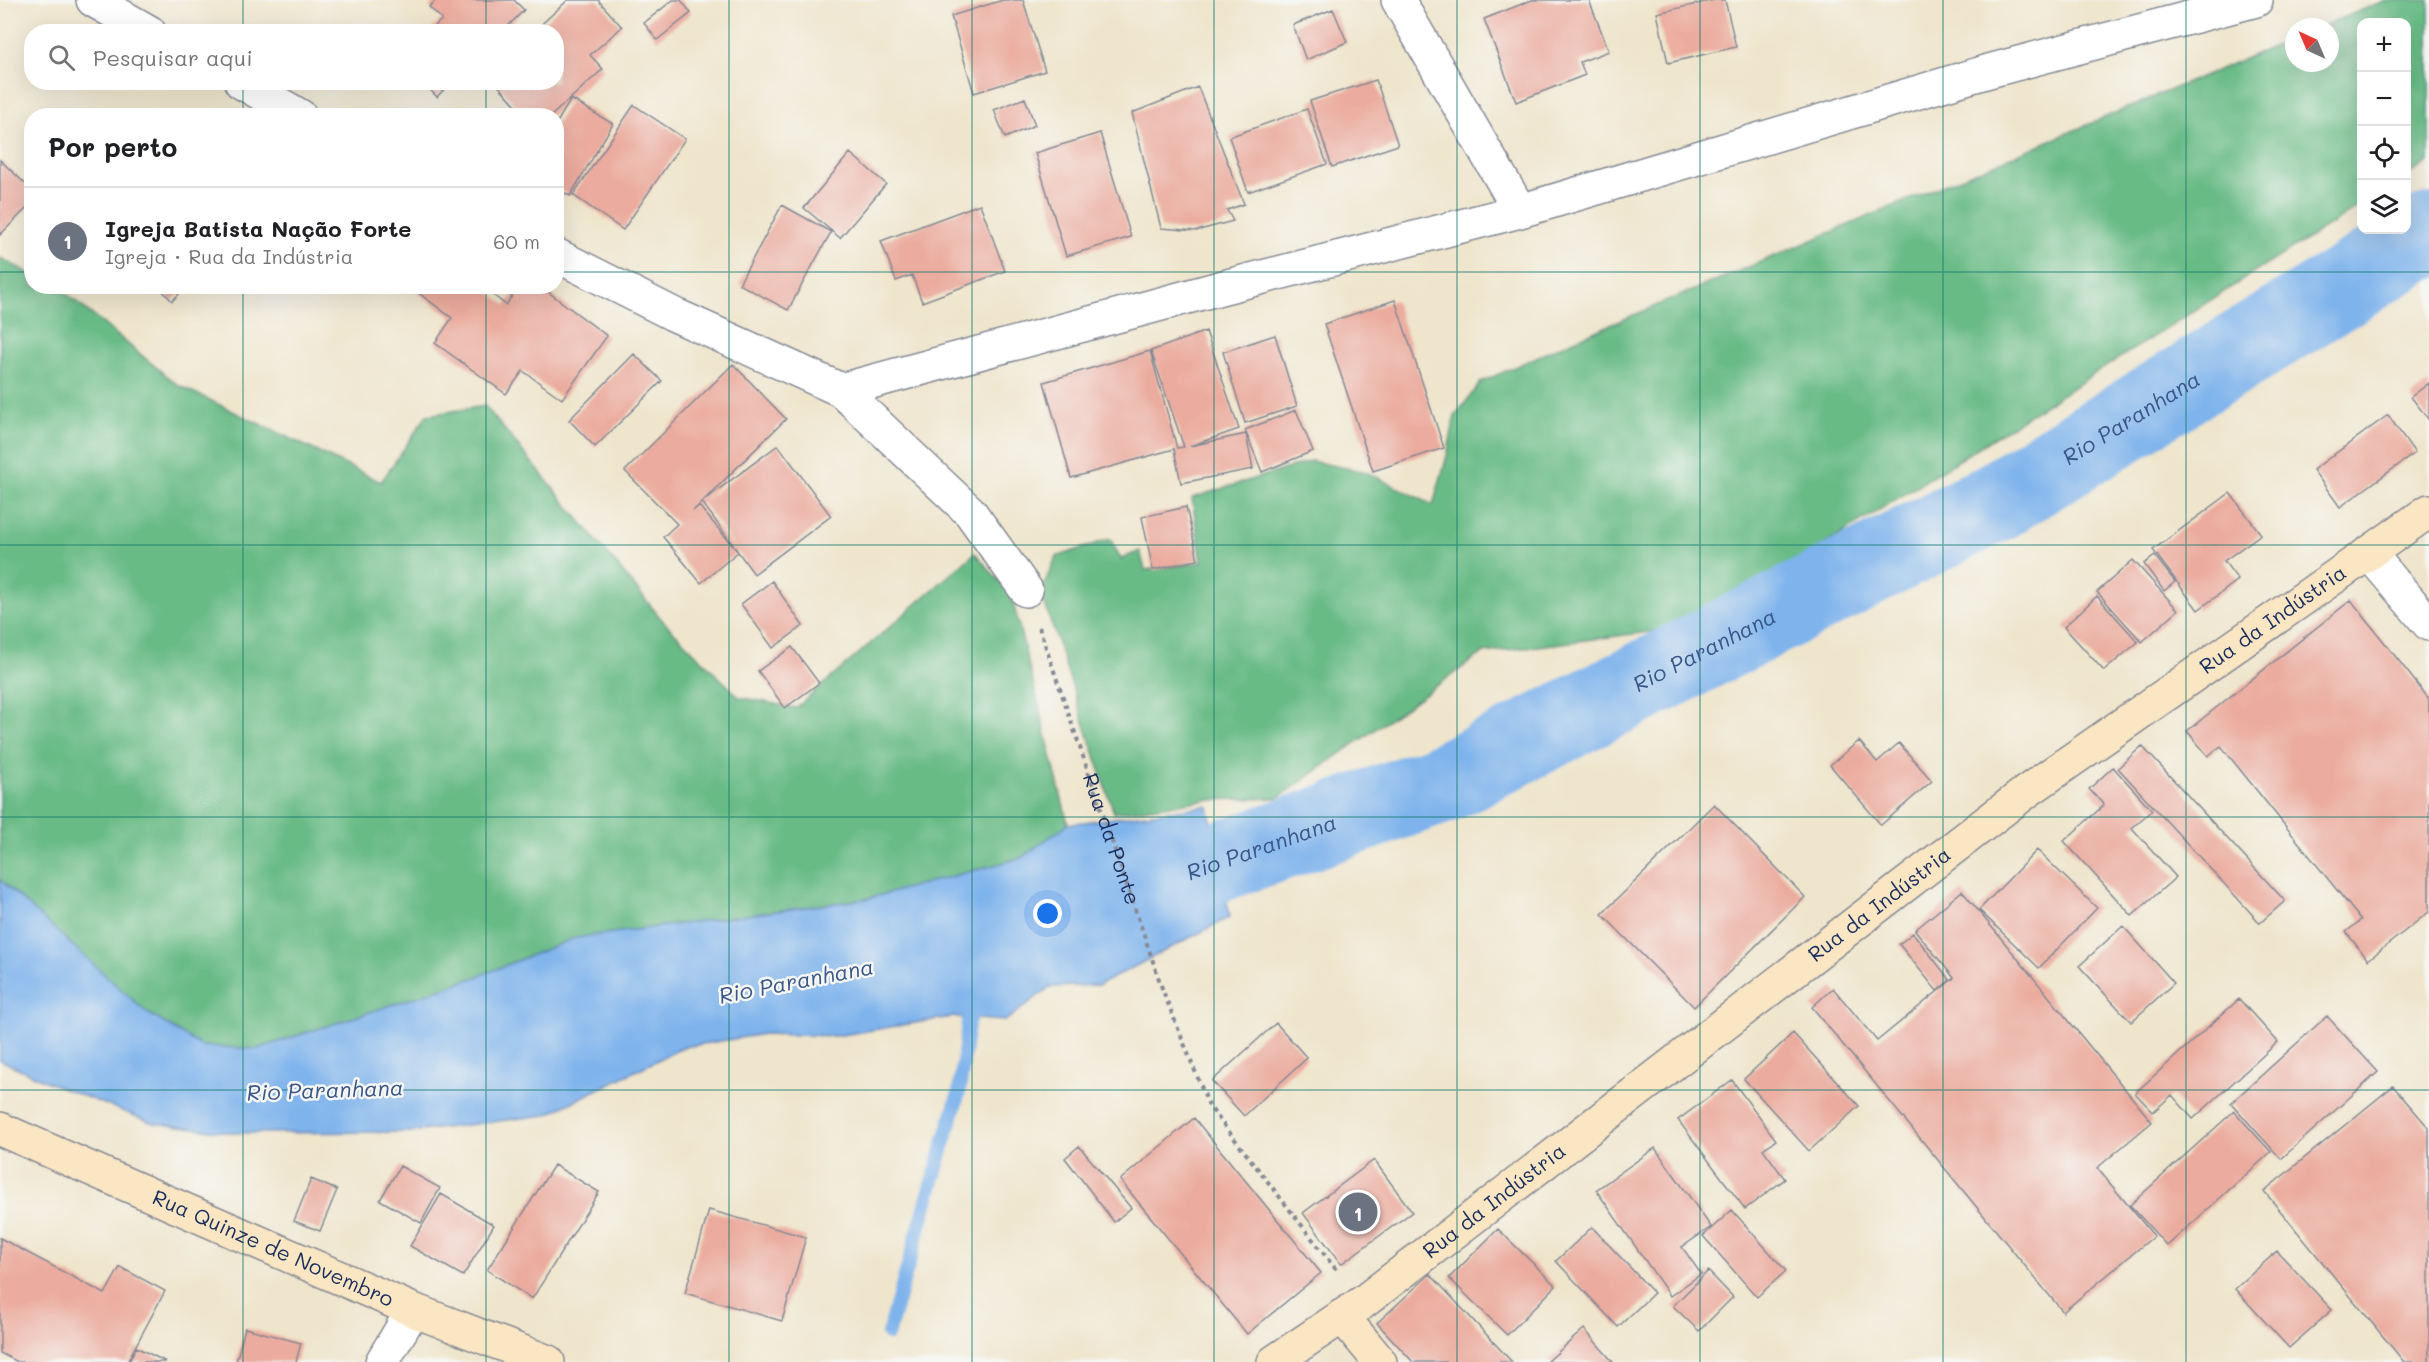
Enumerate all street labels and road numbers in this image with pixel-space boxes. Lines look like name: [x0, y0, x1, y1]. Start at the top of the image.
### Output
street label: Rua da Indústria: [2193, 558, 2351, 679]
street label: Rua da Ponte: [1078, 769, 1148, 908]
street label: Rua da Indústria: [1802, 840, 1955, 967]
street label: Rua da Indústria: [1417, 1136, 1570, 1263]
street label: Rua Quinze de Novembro: [149, 1183, 398, 1312]

